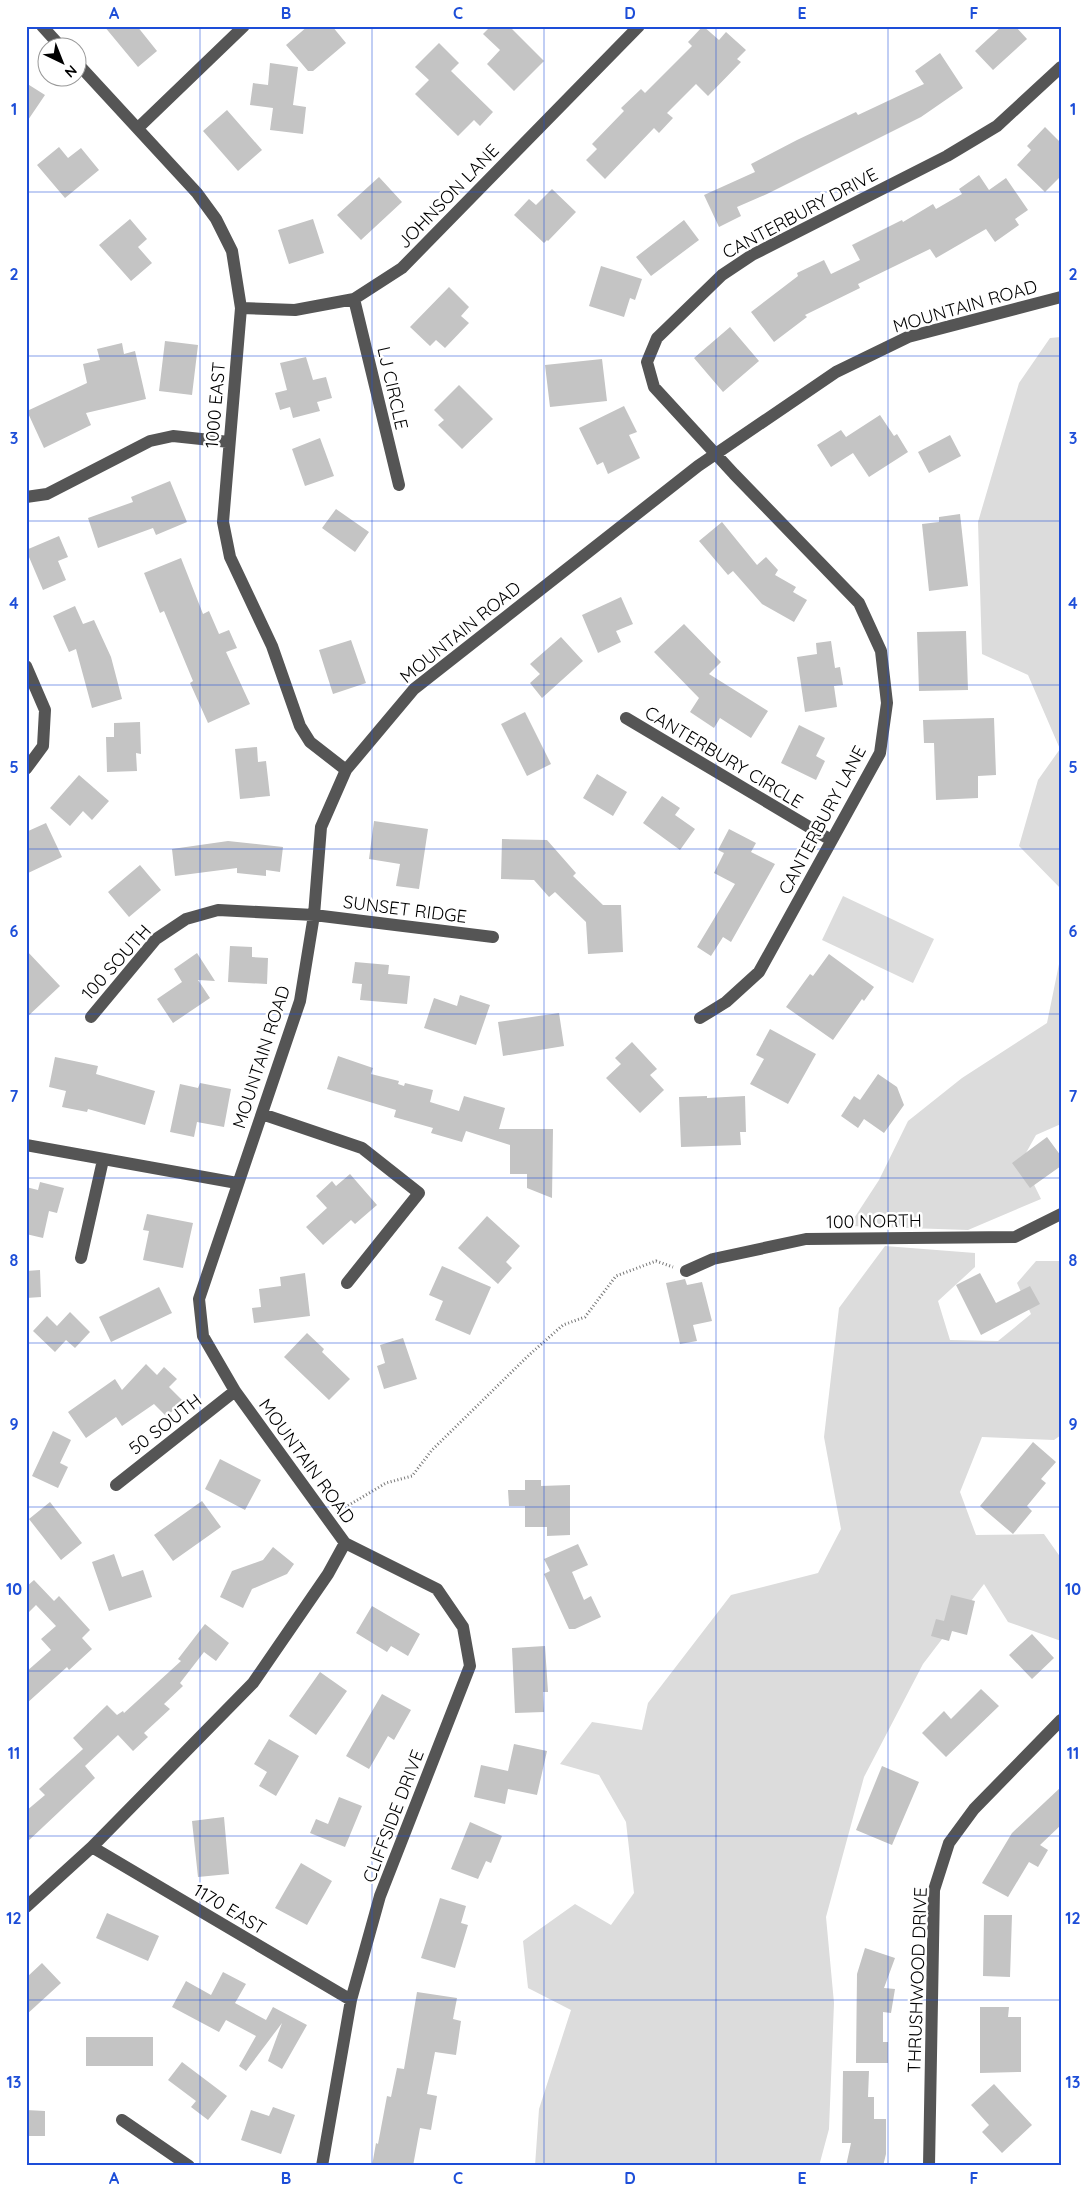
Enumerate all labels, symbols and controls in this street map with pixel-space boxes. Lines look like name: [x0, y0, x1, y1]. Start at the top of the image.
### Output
text: A: [109, 3, 120, 23]
text: B: [281, 3, 291, 23]
text: C: [453, 3, 463, 23]
text: D: [624, 3, 636, 23]
text: E: [797, 3, 807, 23]
text: F: [970, 3, 979, 23]
north arrow: [38, 38, 88, 88]
text: N: [61, 61, 81, 82]
text: 1: [11, 99, 17, 119]
text: 1: [1070, 99, 1076, 119]
street label: JOHNSON LANE: [392, 139, 504, 253]
street label: CANTERBURY DRIVE: [718, 162, 882, 264]
text: 2: [9, 264, 19, 284]
text: 2: [1068, 264, 1078, 284]
street label: MOUNTAIN ROAD: [890, 274, 1040, 338]
street label: LJ CIRCLE: [372, 344, 414, 432]
street label: 1000 EAST: [200, 361, 230, 449]
text: 3: [10, 428, 18, 448]
text: 3: [1069, 428, 1077, 448]
street label: MOUNTAIN ROAD: [395, 576, 525, 688]
text: 4: [9, 593, 19, 613]
text: 4: [1068, 593, 1078, 613]
street label: CANTERBURY CIRCLE: [641, 701, 807, 813]
street label: CANTERBURY LANE: [773, 742, 871, 898]
text: 5: [9, 757, 19, 777]
text: 5: [1068, 757, 1078, 777]
street label: SUNSET RIDGE: [342, 890, 468, 928]
street label: 100 SOUTH: [76, 920, 156, 1004]
text: 6: [10, 921, 19, 941]
text: 6: [1069, 921, 1078, 941]
street label: MOUNTAIN ROAD: [227, 983, 295, 1131]
text: 7: [10, 1086, 19, 1106]
text: 7: [1069, 1086, 1078, 1106]
street label: 100 NORTH: [826, 1209, 922, 1233]
text: 8: [10, 1250, 19, 1270]
text: 8: [1069, 1250, 1078, 1270]
street label: 50 SOUTH: [124, 1388, 206, 1460]
street label: MOUNTAIN ROAD: [254, 1394, 360, 1528]
text: 9: [9, 1414, 19, 1434]
text: 9: [1068, 1414, 1078, 1434]
text: 10: [6, 1579, 22, 1599]
text: 10: [1065, 1579, 1081, 1599]
text: 11: [8, 1743, 20, 1763]
text: 11: [1067, 1743, 1079, 1763]
street label: CLIFFSIDE DRIVE: [357, 1746, 429, 1886]
street label: 1170 EAST: [189, 1878, 271, 1940]
street label: THRUSHWOOD DRIVE: [902, 1887, 932, 2073]
text: 12: [6, 1908, 22, 1928]
text: 12: [1065, 1908, 1081, 1928]
text: 13: [7, 2072, 21, 2092]
text: 13: [1066, 2072, 1080, 2092]
text: A: [109, 2168, 120, 2188]
text: B: [281, 2168, 291, 2188]
text: C: [453, 2168, 463, 2188]
text: D: [624, 2168, 636, 2188]
text: E: [797, 2168, 807, 2188]
text: F: [970, 2168, 979, 2188]

